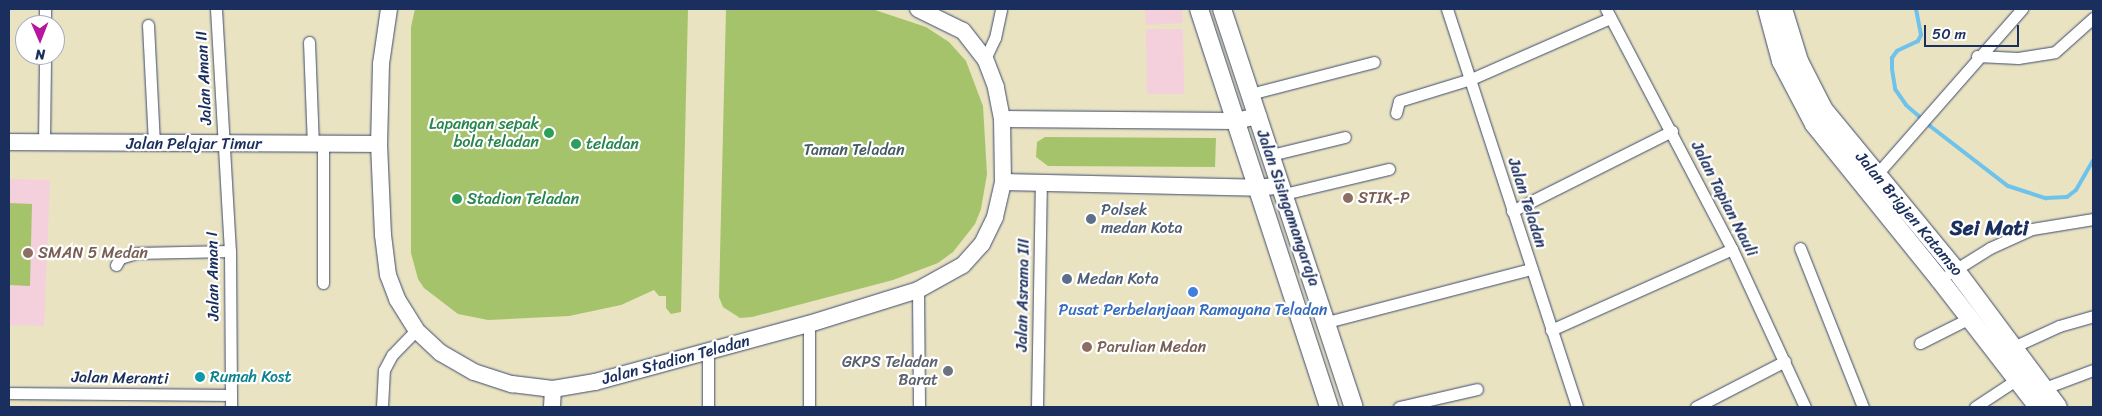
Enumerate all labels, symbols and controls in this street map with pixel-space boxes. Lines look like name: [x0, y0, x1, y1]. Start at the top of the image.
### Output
north arrow: [15, 15, 65, 65]
scale bar: [1927, 15, 2022, 47]
text: 50 m: [1932, 21, 1966, 47]
street label: Jalan Aman II: [192, 30, 216, 126]
text: N: [35, 42, 45, 67]
place label: Lapangan sepak bola teladan: [429, 114, 539, 152]
marker: Lapangan sepak bola teladan: [543, 127, 555, 139]
street label: Jalan Sisingamangaraja: [1252, 127, 1324, 289]
street label: Jalan Pelajar Timur: [126, 134, 262, 154]
place label: teladan: [586, 134, 639, 154]
marker: teladan: [570, 138, 582, 150]
street label: Jalan Tapian Nauli: [1687, 138, 1761, 260]
park label: Taman Teladan: [803, 140, 905, 160]
street label: Jalan Brigjen Katamso: [1852, 148, 1966, 280]
street label: Jalan Teladan: [1503, 155, 1551, 251]
place label: STIK-P: [1358, 188, 1410, 208]
place label: Stadion Teladan: [467, 189, 579, 209]
marker: STIK-P: [1342, 192, 1354, 204]
marker: Stadion Teladan: [451, 193, 463, 205]
place label: Polsek medan Kota: [1101, 200, 1184, 238]
marker: Polsek medan Kota: [1085, 213, 1097, 225]
district label: Sei Mati: [1950, 215, 2028, 241]
street label: Jalan Aman I: [203, 230, 223, 322]
street label: Jalan Asrama III: [1012, 238, 1034, 352]
place label: SMAN 5 Medan: [38, 243, 148, 263]
marker: SMAN 5 Medan: [22, 247, 34, 259]
place label: Medan Kota: [1077, 269, 1160, 289]
marker: Medan Kota: [1061, 273, 1073, 285]
marker: Pusat Perbelanjaan Ramayana Teladan: [1187, 286, 1199, 298]
place label: Pusat Perbelanjaan Ramayana Teladan: [1058, 300, 1328, 320]
street label: Jalan Stadion Teladan: [600, 331, 752, 389]
place label: Parulian Medan: [1097, 337, 1206, 357]
marker: Parulian Medan: [1081, 341, 1093, 353]
place label: GKPS Teladan Barat: [842, 352, 938, 390]
marker: GKPS Teladan Barat: [942, 365, 954, 377]
place label: Rumah Kost: [210, 367, 293, 387]
street label: Jalan Meranti: [72, 368, 168, 388]
marker: Rumah Kost: [194, 371, 206, 383]

